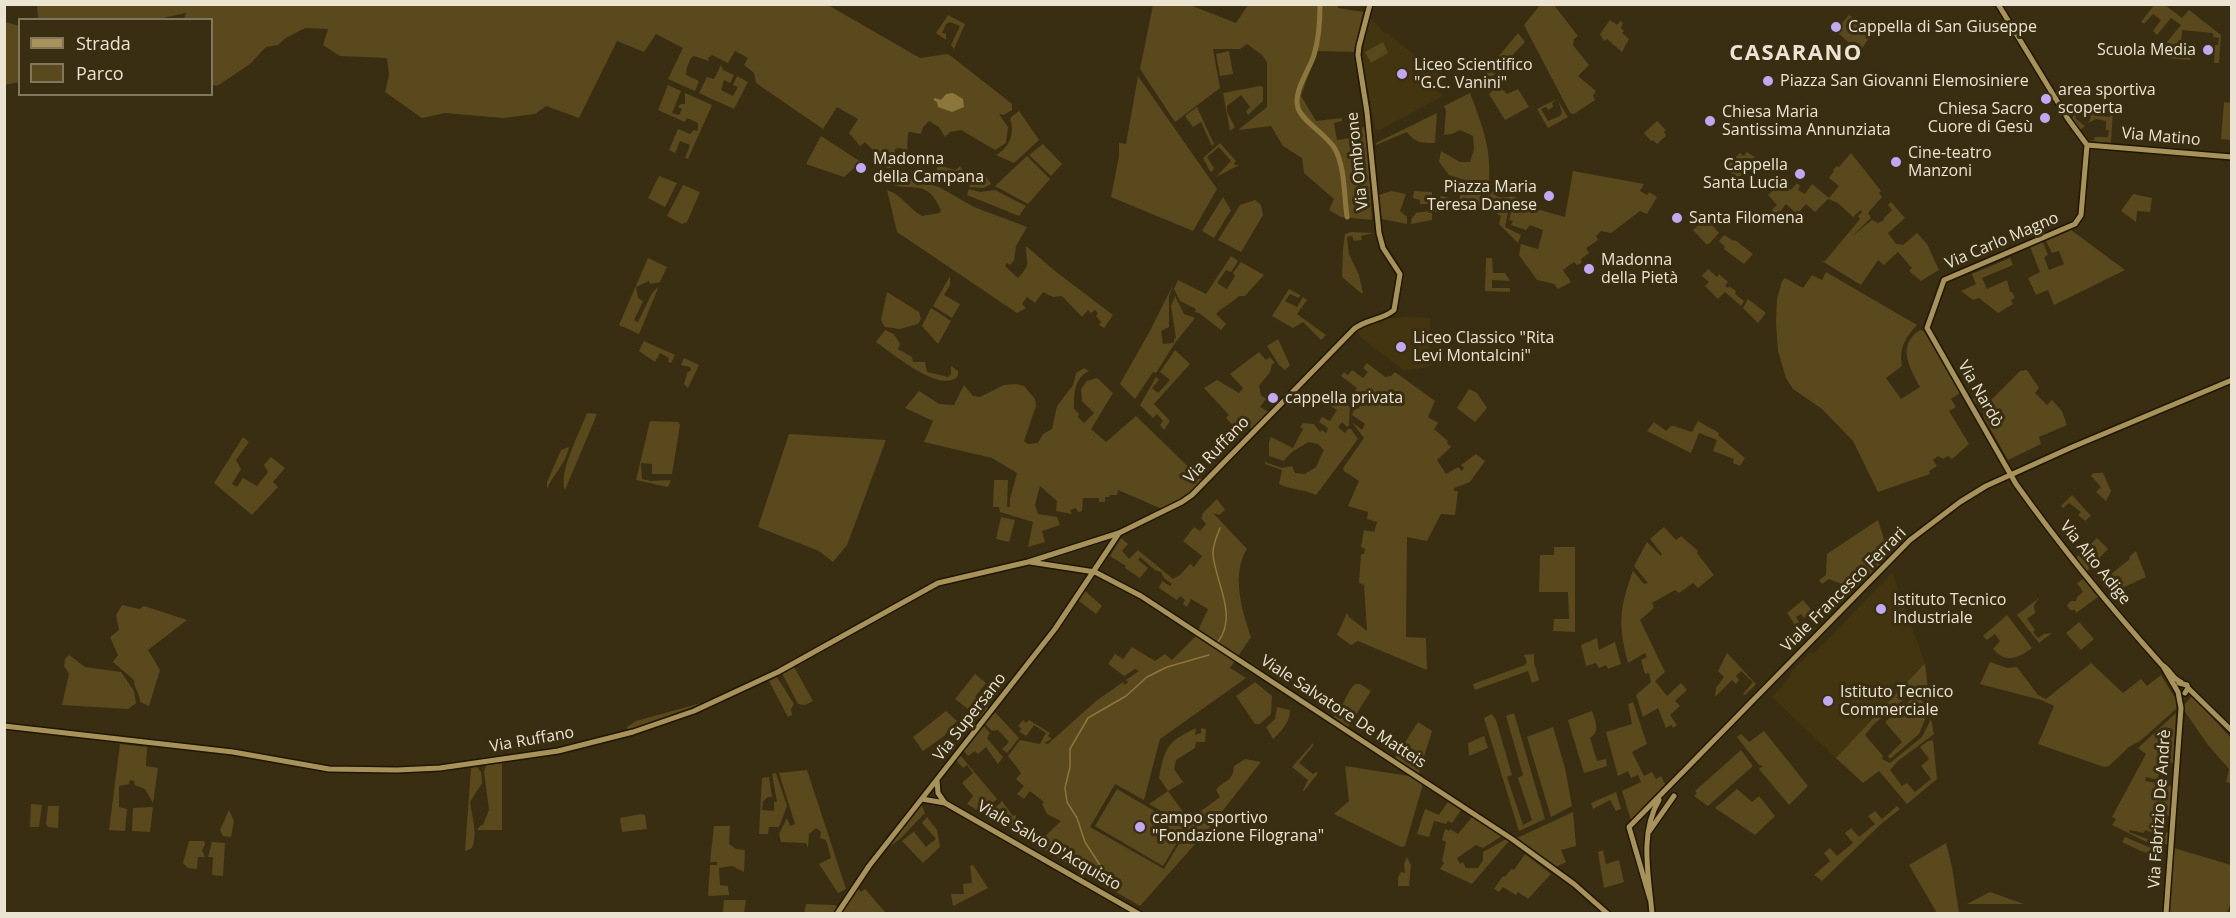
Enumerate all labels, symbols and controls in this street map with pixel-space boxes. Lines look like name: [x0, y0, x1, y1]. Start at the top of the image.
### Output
place label: Cappella di San Giuseppe: [1848, 17, 2037, 37]
legend: [18, 18, 213, 96]
marker: Cappella di San Giuseppe: [1829, 20, 1843, 34]
text: Strada: [76, 31, 131, 55]
place label: Scuola Media: [2097, 40, 2196, 60]
district label: CASARANO: [1729, 41, 1863, 67]
marker: Scuola Media: [2201, 43, 2215, 57]
place label: Liceo Scientifico "G.C. Vanini": [1414, 55, 1533, 93]
text: Parco: [76, 61, 124, 85]
marker: Liceo Scientifico "G.C. Vanini": [1395, 67, 1409, 81]
place label: Piazza San Giovanni Elemosiniere: [1780, 71, 2029, 91]
marker: Piazza San Giovanni Elemosiniere: [1761, 74, 1775, 88]
place label: area sportiva scoperta: [2058, 80, 2156, 118]
marker: area sportiva scoperta: [2039, 92, 2053, 106]
place label: Chiesa Sacro Cuore di Gesù: [1928, 99, 2033, 137]
place label: Chiesa Maria Santissima Annunziata: [1722, 102, 1891, 140]
street label: Via Ombrone: [1343, 111, 1373, 211]
marker: Chiesa Sacro Cuore di Gesù: [2038, 111, 2052, 125]
marker: Chiesa Maria Santissima Annunziata: [1703, 114, 1717, 128]
street label: Via Matino: [2121, 124, 2201, 150]
place label: Cine-teatro Manzoni: [1908, 143, 1992, 181]
place label: Madonna della Campana: [873, 149, 984, 187]
place label: Cappella Santa Lucia: [1703, 155, 1788, 193]
marker: Cine-teatro Manzoni: [1889, 155, 1903, 169]
marker: Madonna della Campana: [854, 161, 868, 175]
marker: Cappella Santa Lucia: [1793, 167, 1807, 181]
place label: Piazza Maria Teresa Danese: [1427, 177, 1537, 215]
marker: Piazza Maria Teresa Danese: [1542, 189, 1556, 203]
place label: Santa Filomena: [1689, 208, 1804, 228]
street label: Via Carlo Magno: [1942, 208, 2062, 274]
marker: Santa Filomena: [1670, 211, 1684, 225]
place label: Madonna della Pietà: [1601, 250, 1678, 288]
marker: Madonna della Pietà: [1582, 262, 1596, 276]
place label: Liceo Classico "Rita Levi Montalcini": [1413, 328, 1554, 366]
marker: Liceo Classico "Rita Levi Montalcini": [1394, 340, 1408, 354]
street label: Via Nardò: [1953, 357, 2007, 431]
place label: cappella privata: [1285, 388, 1403, 408]
marker: cappella privata: [1266, 391, 1280, 405]
street label: Via Ruffano: [1180, 413, 1254, 487]
street label: Via Alto Adige: [2055, 517, 2135, 609]
street label: Viale Francesco Ferrari: [1778, 524, 1910, 656]
place label: Istituto Tecnico Industriale: [1893, 590, 2006, 628]
marker: Istituto Tecnico Industriale: [1874, 602, 1888, 616]
street label: Viale Salvatore De Matteis: [1257, 651, 1429, 773]
street label: Via Supersano: [930, 669, 1010, 765]
place label: Istituto Tecnico Commerciale: [1840, 682, 1953, 720]
marker: Istituto Tecnico Commerciale: [1821, 694, 1835, 708]
street label: Via Ruffano: [488, 723, 576, 757]
street label: Via Fabrizio De Andrè: [2145, 729, 2175, 889]
street label: Viale Salvo D'Acquisto: [974, 797, 1124, 895]
place label: campo sportivo "Fondazione Filograna": [1152, 808, 1324, 846]
marker: campo sportivo "Fondazione Filograna": [1133, 820, 1147, 834]

